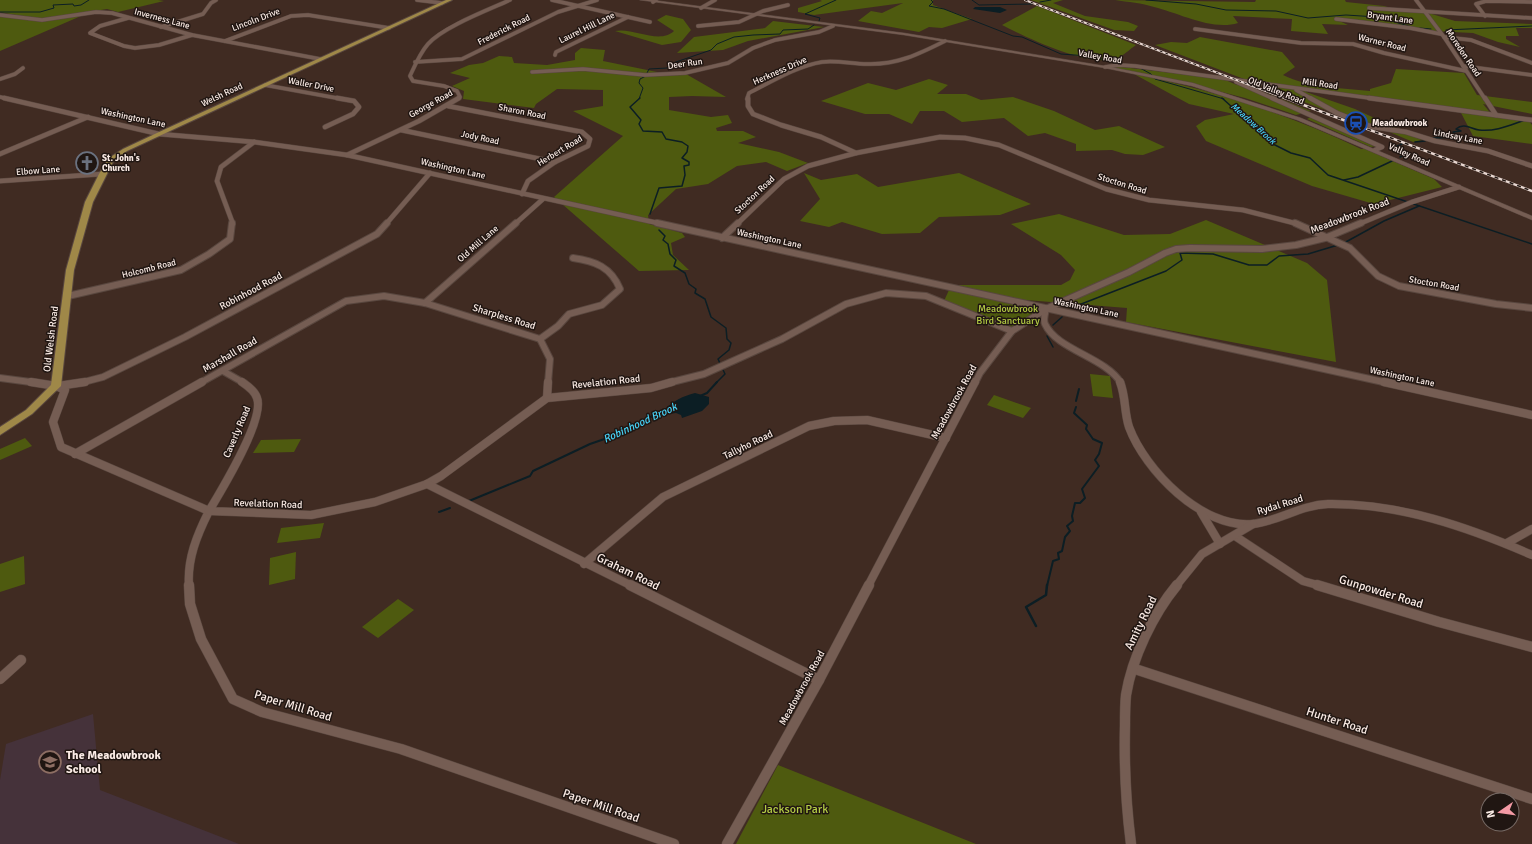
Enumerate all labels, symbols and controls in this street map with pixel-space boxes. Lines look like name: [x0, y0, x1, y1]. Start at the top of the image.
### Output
street label: Inverness Lane: [133, 6, 191, 32]
street label: Lincoln Drive: [230, 6, 282, 34]
street label: Bryant Lane: [1366, 9, 1414, 27]
street label: Laurel Hill Lane: [557, 10, 617, 46]
street label: Frederick Road: [476, 12, 532, 48]
street label: Moredon Road: [1443, 27, 1483, 79]
street label: Warner Road: [1357, 32, 1407, 54]
street label: Valley Road: [1077, 48, 1123, 66]
street label: Herkness Drive: [751, 54, 809, 88]
street label: Deer Run: [667, 56, 703, 72]
street label: Waller Drive: [287, 75, 336, 95]
street label: Old Valley Road: [1246, 75, 1306, 107]
street label: Mill Road: [1301, 76, 1339, 92]
street label: Welsh Road: [199, 81, 245, 109]
street label: George Road: [407, 87, 455, 121]
water label: Meadow Brook: [1228, 101, 1279, 148]
street label: Sharon Road: [497, 102, 547, 122]
street label: Washington Lane: [100, 106, 167, 130]
station icon: Meadowbrook: [1343, 110, 1369, 136]
place label: Meadowbrook: [1372, 118, 1428, 129]
street label: Lindsay Lane: [1433, 127, 1484, 147]
street label: Jody Road: [460, 129, 500, 147]
street label: Herbert Road: [535, 133, 585, 169]
street label: Valley Road: [1387, 141, 1432, 169]
church icon: St. John's Church: [74, 150, 100, 176]
place label: St. John's Church: [102, 152, 140, 174]
street label: Washington Lane: [420, 156, 487, 182]
street label: Elbow Lane: [16, 164, 61, 178]
street label: Stocton Road: [1096, 171, 1148, 197]
street label: Stocton Road: [733, 173, 778, 216]
street label: Meadowbrook Road: [1309, 195, 1391, 237]
street label: Old Mill Lane: [455, 223, 501, 265]
street label: Washington Lane: [736, 227, 803, 251]
street label: Holcomb Road: [121, 257, 177, 281]
street label: Robinhood Road: [218, 269, 284, 313]
street label: Stocton Road: [1408, 274, 1460, 294]
street label: Washington Lane: [1053, 296, 1120, 320]
street label: Sharpless Road: [471, 302, 537, 332]
park label: Meadowbrook Bird Sanctuary: [976, 303, 1040, 327]
street label: Old Welsh Road: [41, 305, 61, 373]
street label: Marshall Road: [201, 335, 259, 375]
street label: Meadowbrook Road: [929, 363, 979, 441]
street label: Washington Lane: [1369, 365, 1436, 389]
street label: Revelation Road: [571, 372, 641, 392]
water label: Robinhood Brook: [601, 400, 680, 446]
street label: Caverly Road: [221, 404, 253, 460]
street label: Tallyho Road: [721, 428, 775, 462]
street label: Rydal Road: [1256, 492, 1304, 518]
street label: Revelation Road: [233, 497, 303, 511]
street label: Graham Road: [594, 550, 662, 594]
street label: Gunpowder Road: [1337, 572, 1425, 612]
street label: Amity Road: [1121, 594, 1161, 652]
street label: Meadowbrook Road: [777, 649, 827, 727]
street label: Paper Mill Road: [252, 687, 334, 725]
street label: Hunter Road: [1304, 704, 1370, 738]
place label: The Meadowbrook School: [66, 748, 162, 777]
school or university icon: The Meadowbrook School: [37, 749, 63, 775]
street label: Paper Mill Road: [561, 786, 641, 826]
north arrow: [1480, 792, 1520, 832]
park label: Jackson Park: [762, 802, 828, 817]
text: N: [1484, 809, 1498, 819]

